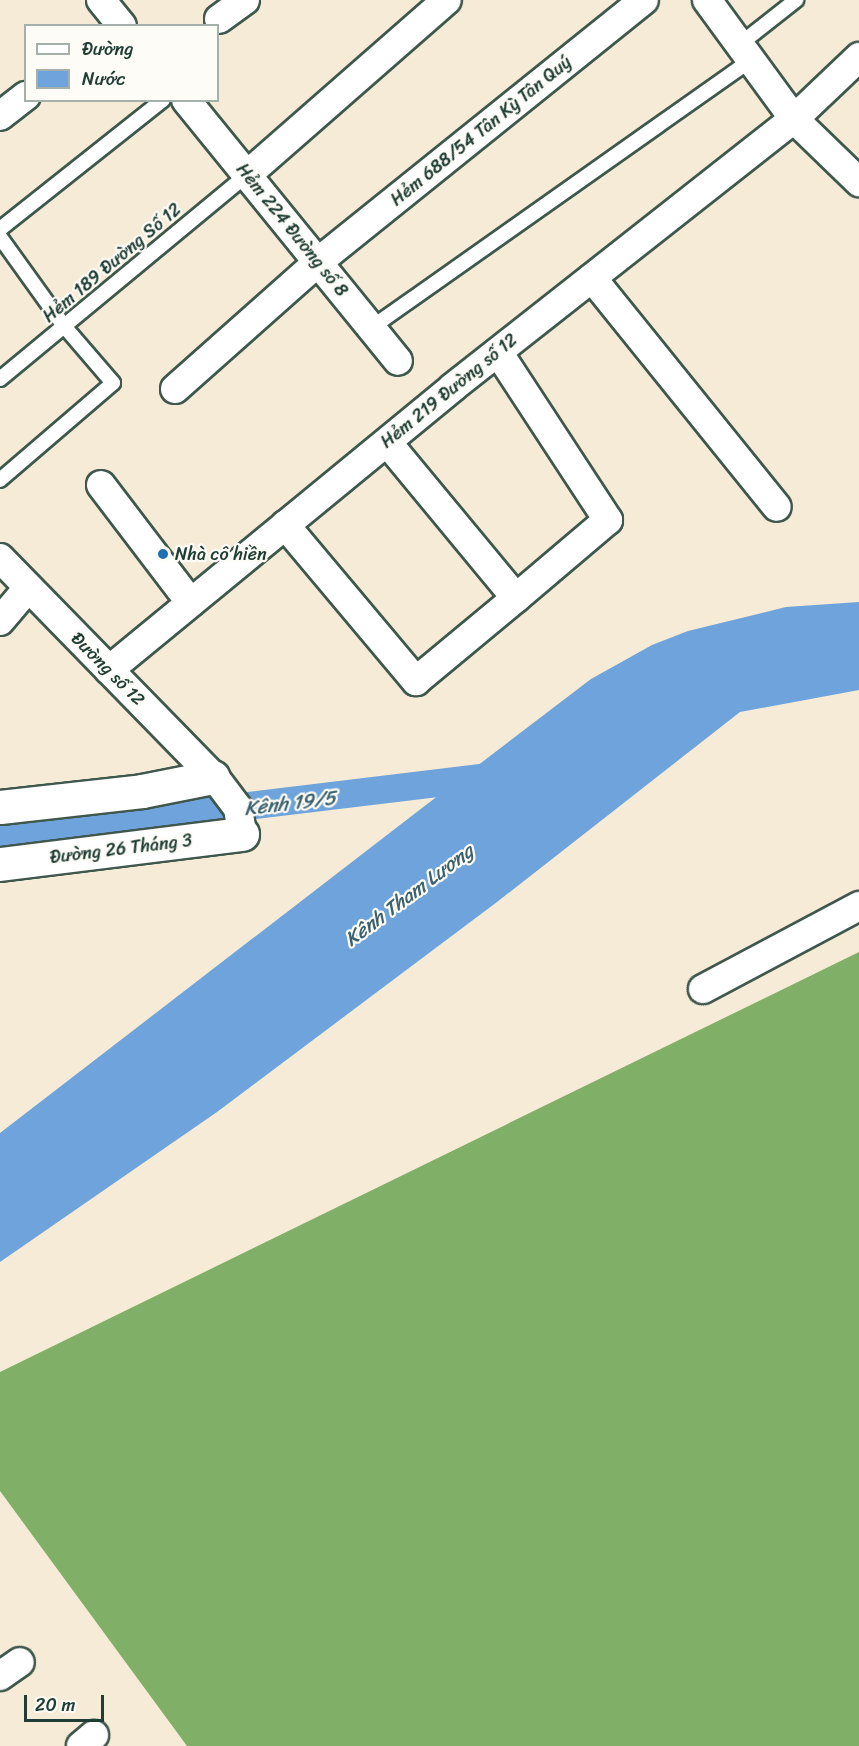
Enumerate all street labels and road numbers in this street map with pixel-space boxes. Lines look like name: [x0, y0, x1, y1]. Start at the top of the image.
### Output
street label: Hẻm 688/54 Tân Kỳ Tân Quý: [386, 51, 576, 211]
street label: Hẻm 224 Đường số 8: [231, 159, 353, 301]
street label: Hẻm 189 Đường Số 12: [38, 199, 186, 327]
street label: Hẻm 219 Đường số 12: [376, 329, 522, 453]
street label: Đường số 12: [66, 627, 150, 711]
street label: Đường 26 Tháng 3: [49, 830, 193, 868]

